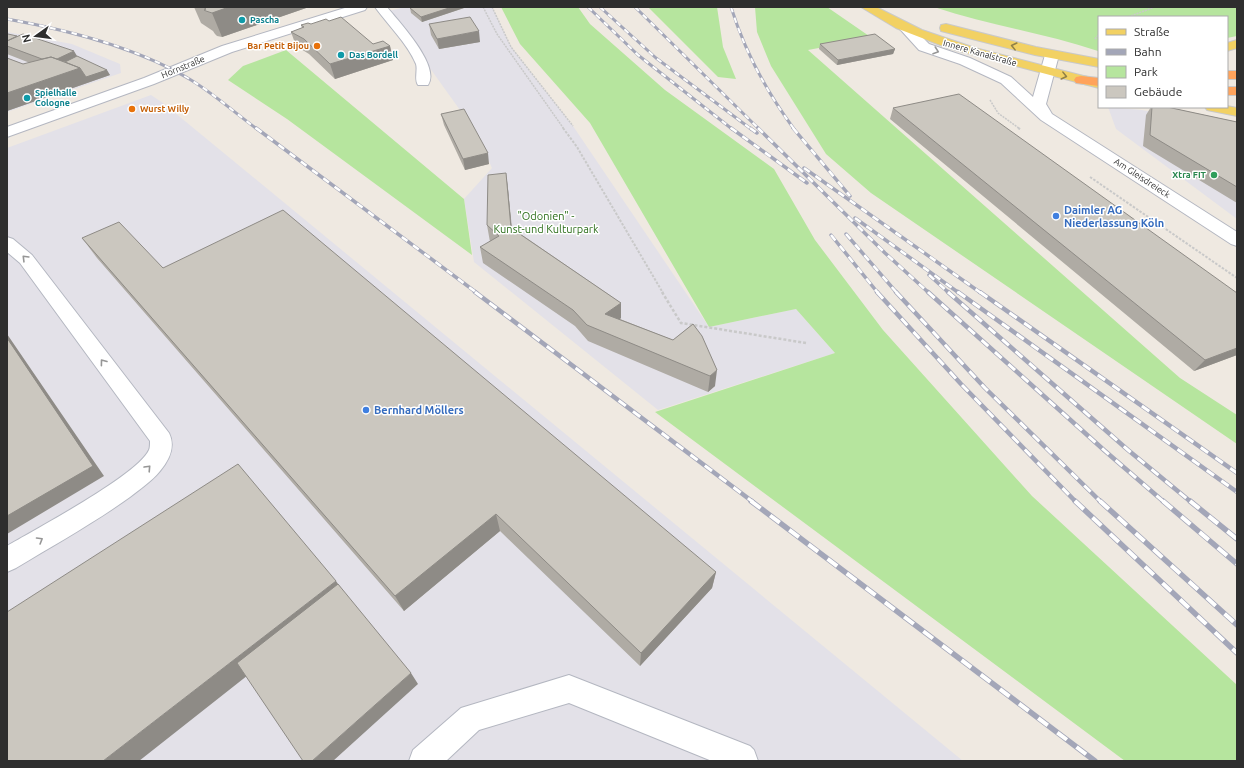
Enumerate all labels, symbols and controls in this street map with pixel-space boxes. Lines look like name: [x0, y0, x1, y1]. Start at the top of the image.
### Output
marker: Pascha: [237, 15, 247, 25]
place label: Pascha: [250, 15, 279, 25]
north arrow: [16, 16, 56, 56]
legend: [1098, 16, 1228, 108]
text: Straße: [1134, 25, 1170, 38]
text: N: [19, 33, 33, 44]
street label: Innere Kanalstraße: [942, 38, 1018, 68]
place label: Bar Petit Bijou: [247, 41, 309, 51]
marker: Bar Petit Bijou: [312, 41, 322, 51]
one-way arrow: [1011, 42, 1018, 51]
text: Bahn: [1134, 45, 1162, 58]
one-way arrow: [932, 46, 939, 54]
marker: Das Bordell: [336, 50, 346, 60]
place label: Das Bordell: [349, 50, 398, 60]
street label: Hornstraße: [160, 54, 206, 80]
text: Park: [1134, 65, 1158, 78]
one-way arrow: [1061, 71, 1067, 79]
text: Gebäude: [1134, 85, 1182, 98]
place label: Spielhalle Cologne: [35, 88, 77, 108]
marker: Spielhalle Cologne: [22, 93, 32, 103]
marker: Wurst Willy: [127, 104, 137, 114]
place label: Wurst Willy: [140, 104, 189, 114]
street label: Am Gleisdreieck: [1112, 156, 1172, 200]
place label: Xtra FIT: [1172, 170, 1207, 180]
marker: Xtra FIT: [1209, 170, 1219, 180]
place label: Daimler AG Niederlassung Köln: [1064, 204, 1164, 229]
park label: "Odonien" - Kunst-und Kulturpark: [493, 210, 599, 235]
marker: Daimler AG Niederlassung Köln: [1051, 211, 1061, 221]
one-way arrow: [22, 255, 29, 263]
one-way arrow: [100, 359, 108, 366]
place label: Bernhard Möllers: [374, 404, 464, 416]
marker: Bernhard Möllers: [361, 405, 371, 415]
one-way arrow: [143, 465, 151, 473]
one-way arrow: [36, 537, 43, 544]

